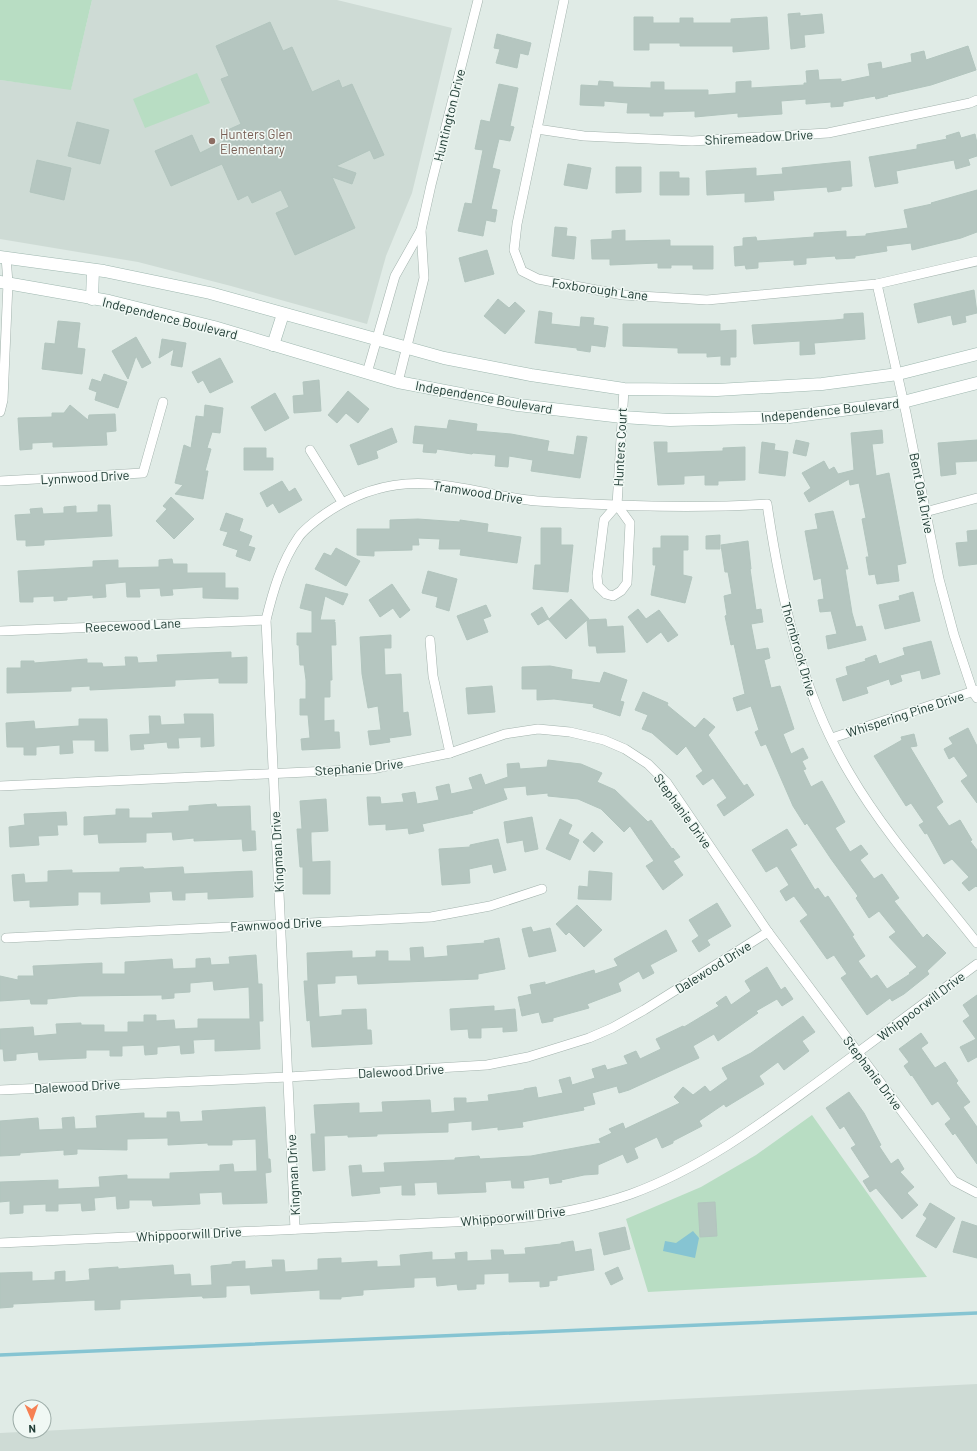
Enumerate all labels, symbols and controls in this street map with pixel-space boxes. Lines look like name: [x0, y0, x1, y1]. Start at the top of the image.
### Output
street label: Huntington Drive: [430, 67, 468, 163]
place label: Hunters Glen Elementary: [220, 126, 292, 157]
street label: Shiremeadow Drive: [704, 126, 814, 148]
marker: Hunters Glen Elementary: [207, 136, 217, 146]
street label: Foxborough Lane: [551, 274, 649, 304]
street label: Independence Boulevard: [101, 293, 239, 343]
street label: Independence Boulevard: [414, 377, 554, 417]
street label: Independence Boulevard: [760, 395, 900, 425]
street label: Hunters Court: [610, 407, 630, 487]
street label: Bent Oak Drive: [906, 451, 938, 535]
street label: Lynnwood Drive: [40, 467, 130, 487]
street label: Tramwood Drive: [432, 477, 524, 507]
street label: Thornbrook Drive: [778, 600, 820, 698]
street label: Reecewood Lane: [85, 614, 181, 636]
street label: Whispering Pine Drive: [844, 687, 966, 741]
street label: Stephanie Drive: [314, 755, 404, 779]
street label: Stephanie Drive: [650, 770, 716, 852]
street label: Kingman Drive: [267, 811, 287, 893]
street label: Fawnwood Drive: [230, 914, 322, 934]
street label: Dalewood Drive: [672, 937, 754, 997]
street label: Whippoorwill Drive: [874, 968, 968, 1044]
street label: Stephanie Drive: [840, 1033, 906, 1113]
street label: Dalewood Drive: [357, 1061, 445, 1081]
street label: Dalewood Drive: [33, 1076, 121, 1096]
street label: Kingman Drive: [283, 1134, 303, 1216]
street label: Whippoorwill Drive: [460, 1203, 566, 1229]
street label: Whippoorwill Drive: [136, 1223, 242, 1245]
north arrow: [12, 1399, 52, 1439]
text: N: [28, 1423, 36, 1436]

